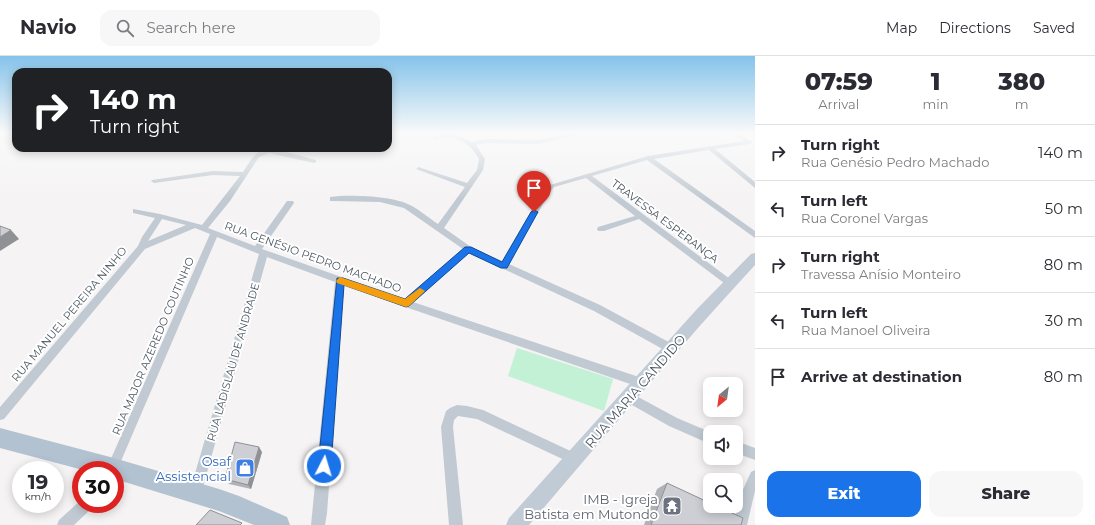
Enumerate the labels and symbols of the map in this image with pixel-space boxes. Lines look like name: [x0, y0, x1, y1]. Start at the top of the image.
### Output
pin: [517, 171, 551, 212]
street label: TRAVESSA ESPERANÇA: [609, 176, 721, 266]
street label: RUA GENÉSIO PEDRO MACHADO: [223, 218, 403, 296]
street label: RUA MANUEL PEREIRA NINHO: [8, 244, 130, 384]
street label: RUA MAJOR AZEREDO COUTINHO: [109, 255, 197, 437]
street label: RUA LADISLAU DE ANDRADE: [204, 281, 262, 443]
street label: RUA MARIA CANDIDO: [581, 331, 689, 451]
north arrow: [703, 377, 743, 417]
position arrow: [303, 445, 345, 487]
place label: Osaf Assistencial: [156, 453, 232, 484]
shop icon: Osaf Assistencial: [234, 457, 256, 479]
speed limit sign: 30: [72, 461, 124, 513]
place label: IMB - Igreja Batista em Mutondo: [524, 491, 658, 522]
temple icon: IMB - Igreja Batista em Mutondo: [661, 495, 683, 517]

